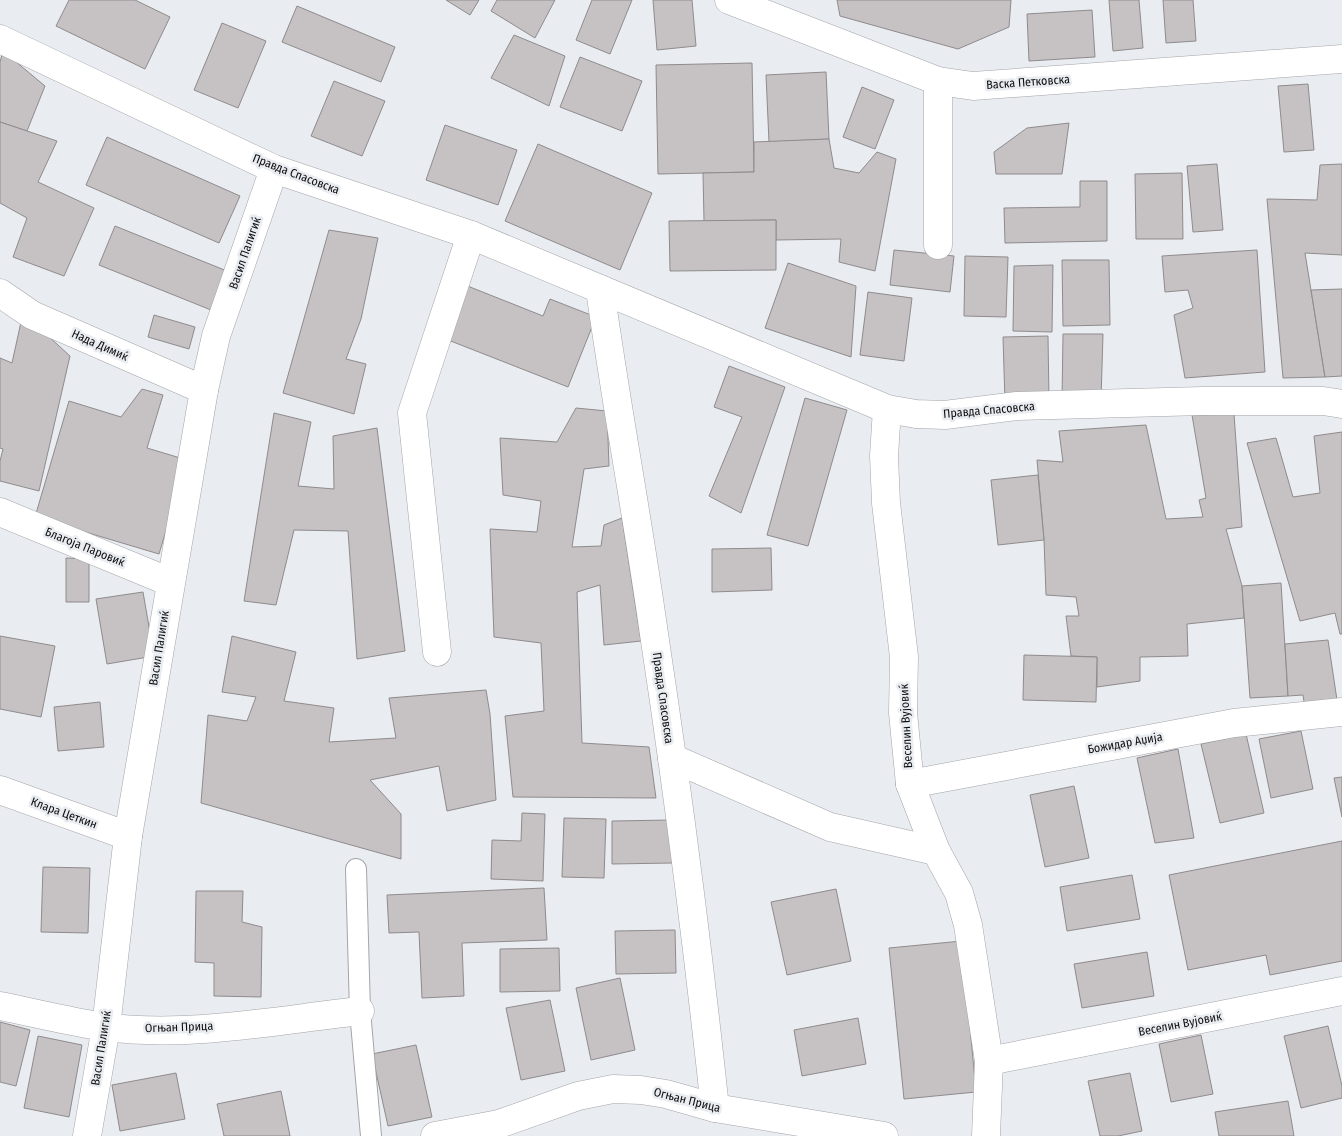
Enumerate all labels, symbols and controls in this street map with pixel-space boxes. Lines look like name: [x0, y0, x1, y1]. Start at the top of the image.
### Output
street label: Васка Петковска: [986, 72, 1070, 92]
street label: Правда Спасовска: [251, 151, 342, 197]
street label: Васил Палигиќ: [226, 215, 264, 291]
street label: Нада Димиќ: [70, 326, 131, 364]
street label: Правда Спасовска: [943, 399, 1036, 421]
street label: Благоја Паровиќ: [43, 525, 127, 569]
street label: Васил Палигиќ: [146, 609, 172, 686]
street label: Правда Спасовска: [650, 652, 676, 745]
street label: Веселин Вујовиќ: [897, 683, 915, 769]
street label: Божидар Аџија: [1087, 730, 1164, 756]
street label: Клара Цеткин: [29, 795, 99, 831]
street label: Васил Палигиќ: [88, 1009, 114, 1086]
street label: Веселин Вујовиќ: [1137, 1009, 1223, 1039]
street label: Огњан Прица: [145, 1019, 214, 1035]
street label: Огњан Прица: [652, 1085, 722, 1115]

